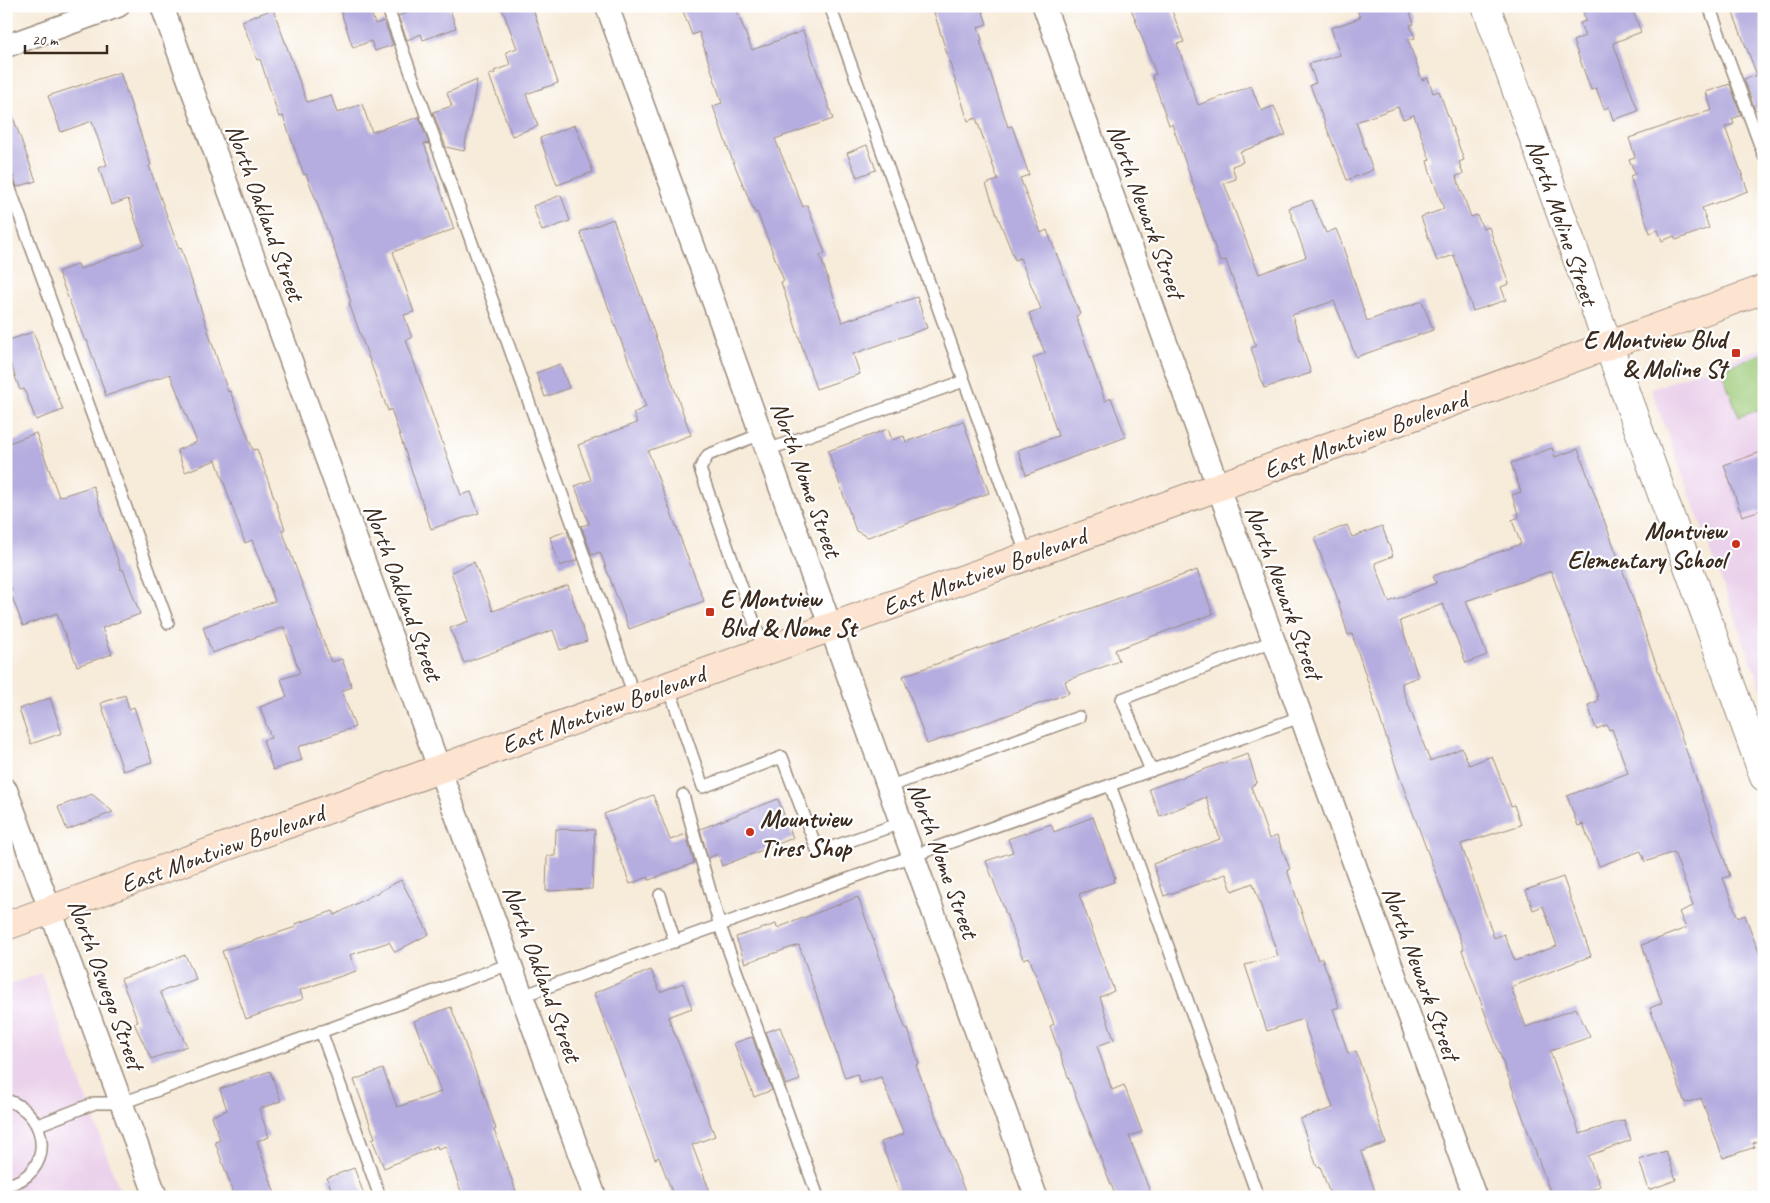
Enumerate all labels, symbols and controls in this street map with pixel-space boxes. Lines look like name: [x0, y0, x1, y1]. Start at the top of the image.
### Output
scale bar: [25, 22, 108, 54]
text: 20 m: [32, 31, 59, 50]
street label: North Oakland Street: [218, 120, 313, 308]
street label: North Newark Street: [1100, 120, 1194, 306]
street label: North Moline Street: [1519, 135, 1606, 312]
place label: E Montview Blvd & Moline St: [1583, 324, 1730, 385]
marker: E Montview Blvd & Moline St: [1730, 347, 1742, 359]
street label: East Montview Boulevard: [1259, 382, 1475, 487]
street label: North Nome Street: [763, 397, 850, 564]
street label: North Oakland Street: [356, 500, 451, 688]
street label: North Newark Street: [1238, 501, 1332, 687]
place label: Montview Elementary School: [1567, 515, 1731, 576]
street label: East Montview Boulevard: [878, 519, 1094, 624]
marker: Montview Elementary School: [1730, 538, 1742, 550]
place label: E Montview Blvd & Nome St: [720, 583, 859, 644]
marker: E Montview Blvd & Nome St: [704, 606, 716, 618]
street label: East Montview Boulevard: [497, 657, 713, 762]
street label: North Nome Street: [900, 778, 987, 945]
street label: East Montview Boulevard: [116, 796, 332, 901]
place label: Mountview Tires Shop: [760, 803, 853, 864]
marker: Mountview Tires Shop: [744, 826, 756, 838]
street label: North Oakland Street: [495, 881, 590, 1069]
street label: North Newark Street: [1375, 882, 1469, 1068]
street label: North Oswego Street: [60, 895, 153, 1077]

